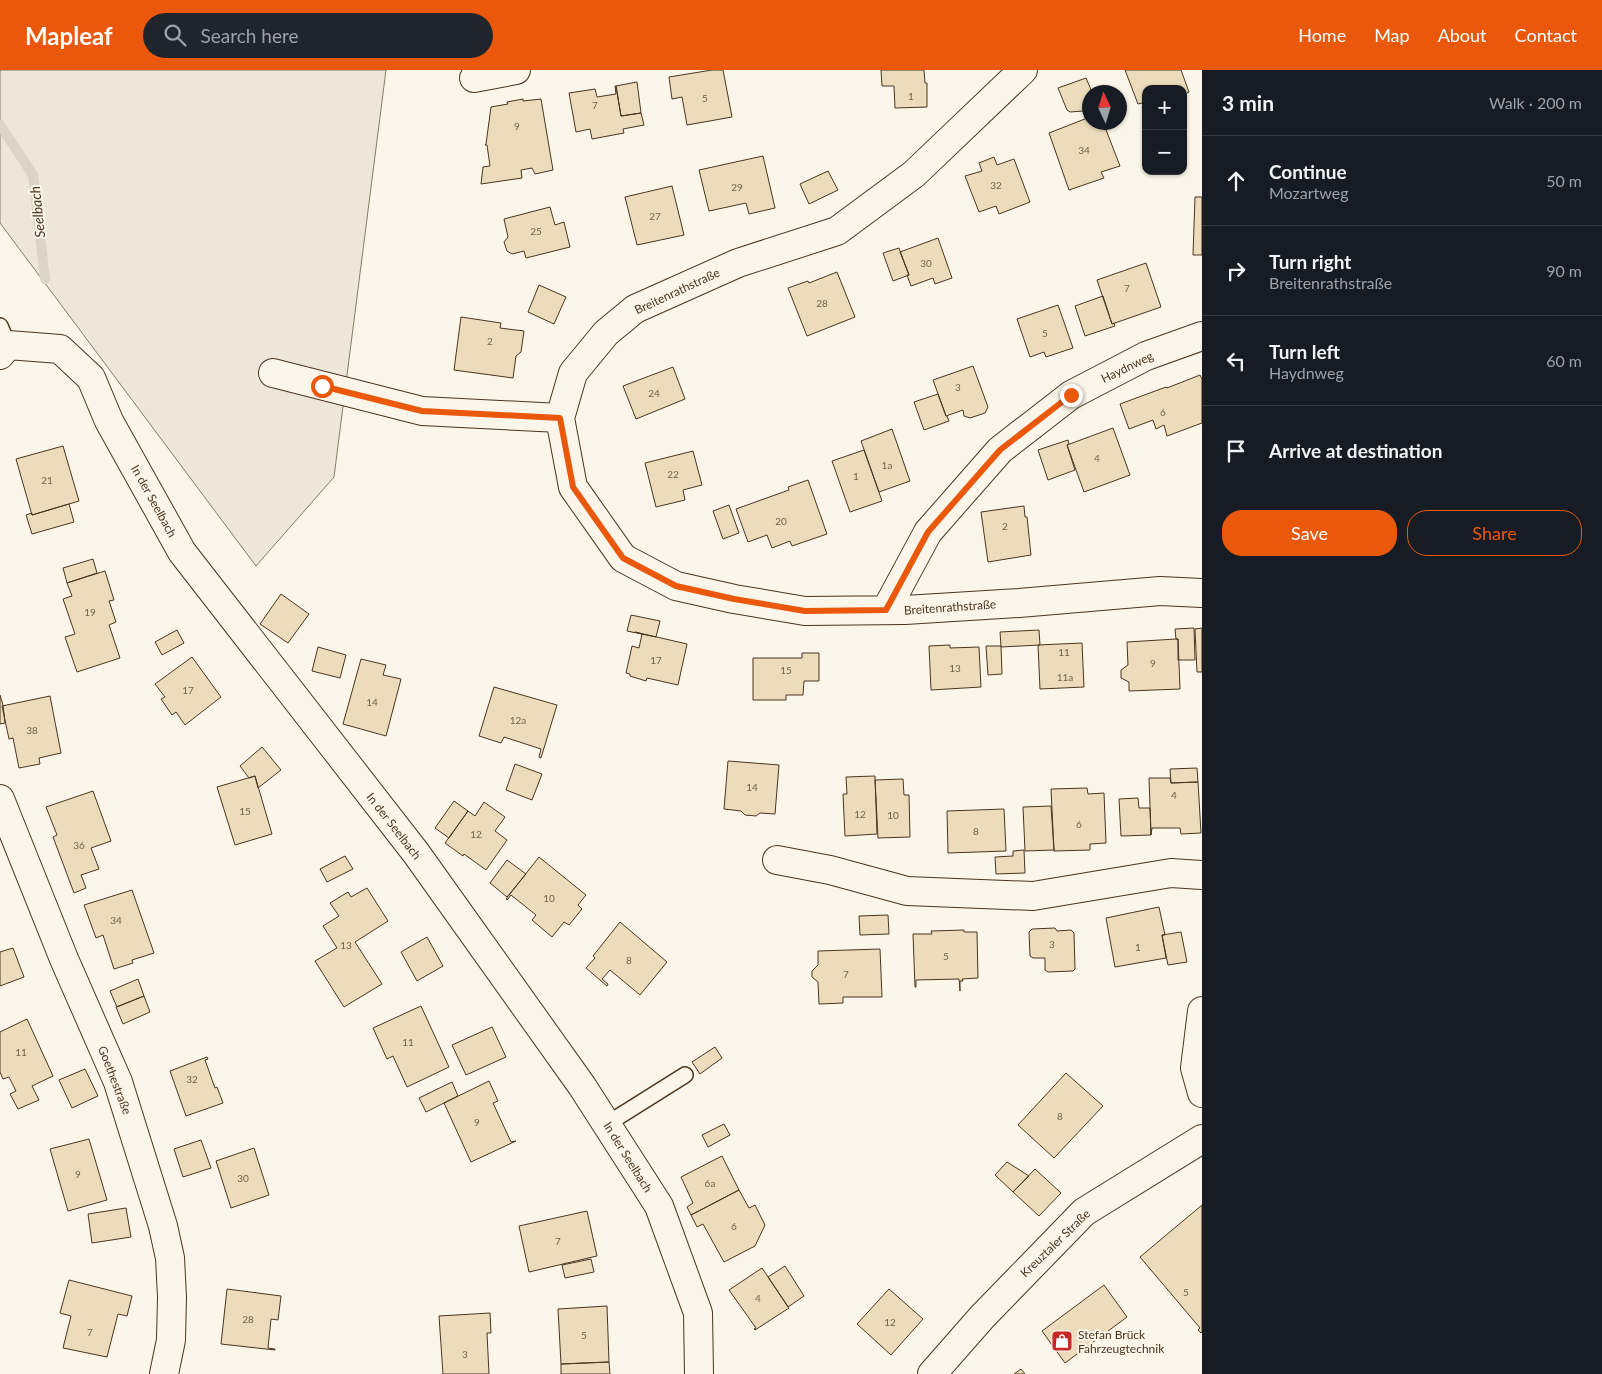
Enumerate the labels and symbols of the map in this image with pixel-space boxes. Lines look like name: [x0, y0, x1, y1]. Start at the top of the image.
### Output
north arrow: [1082, 85, 1127, 130]
house number: 1: [908, 90, 914, 102]
house number: 5: [702, 92, 708, 104]
house number: 7: [592, 99, 598, 111]
house number: 9: [514, 120, 520, 132]
house number: 34: [1078, 144, 1090, 156]
house number: 32: [990, 179, 1002, 191]
house number: 29: [731, 181, 743, 193]
water label: Seelbach: [26, 185, 48, 239]
house number: 27: [649, 210, 661, 222]
house number: 25: [530, 225, 542, 237]
house number: 30: [920, 257, 932, 269]
street label: Breitenrathstraße: [632, 265, 722, 317]
house number: 7: [1124, 282, 1130, 294]
house number: 28: [816, 297, 828, 309]
house number: 5: [1042, 327, 1048, 339]
house number: 2: [487, 335, 493, 347]
street label: Haydnweg: [1098, 348, 1156, 386]
route start: [311, 375, 334, 398]
house number: 3: [955, 381, 961, 393]
route end: [1060, 384, 1083, 407]
house number: 24: [648, 387, 660, 399]
house number: 6: [1160, 406, 1166, 418]
house number: 4: [1094, 452, 1100, 464]
house number: 1a: [882, 459, 892, 471]
street label: In der Seelbach: [128, 462, 180, 540]
house number: 22: [667, 468, 679, 480]
house number: 1: [853, 470, 859, 482]
house number: 21: [41, 474, 53, 486]
house number: 20: [775, 515, 787, 527]
house number: 2: [1002, 520, 1008, 532]
street label: Breitenrathstraße: [903, 596, 997, 618]
house number: 19: [84, 606, 96, 618]
house number: 11: [1058, 646, 1070, 658]
house number: 17: [650, 654, 662, 666]
house number: 9: [1150, 657, 1156, 669]
house number: 13: [949, 662, 961, 674]
house number: 15: [780, 664, 792, 676]
house number: 11a: [1057, 671, 1073, 683]
house number: 17: [182, 684, 194, 696]
house number: 14: [366, 696, 378, 708]
house number: 12a: [510, 714, 526, 726]
house number: 38: [26, 724, 38, 736]
house number: 14: [746, 781, 758, 793]
house number: 4: [1171, 789, 1177, 801]
street label: In der Seelbach: [363, 790, 425, 862]
house number: 15: [239, 805, 251, 817]
house number: 12: [854, 808, 866, 820]
house number: 10: [887, 809, 899, 821]
house number: 6: [1076, 818, 1082, 830]
house number: 8: [973, 825, 979, 837]
house number: 12: [470, 828, 482, 840]
house number: 36: [73, 839, 85, 851]
house number: 10: [543, 892, 555, 904]
house number: 34: [110, 914, 122, 926]
house number: 3: [1049, 938, 1055, 950]
house number: 13: [340, 939, 352, 951]
house number: 1: [1135, 941, 1141, 953]
house number: 5: [943, 950, 949, 962]
house number: 8: [626, 954, 632, 966]
house number: 7: [843, 968, 849, 980]
house number: 11: [402, 1036, 414, 1048]
street label: Goethestraße: [95, 1044, 135, 1116]
house number: 11: [15, 1046, 27, 1058]
house number: 32: [186, 1073, 198, 1085]
house number: 8: [1057, 1110, 1063, 1122]
house number: 9: [474, 1116, 480, 1128]
street label: In der Seelbach: [600, 1119, 656, 1195]
house number: 9: [75, 1168, 81, 1180]
house number: 30: [237, 1172, 249, 1184]
house number: 6a: [705, 1177, 715, 1189]
street label: Kreuztaler Straße: [1017, 1206, 1093, 1280]
house number: 6: [731, 1220, 737, 1232]
house number: 7: [555, 1235, 561, 1247]
house number: 5: [1183, 1286, 1189, 1298]
house number: 4: [755, 1292, 761, 1304]
house number: 28: [242, 1313, 254, 1325]
house number: 12: [884, 1316, 896, 1328]
house number: 7: [87, 1326, 93, 1338]
place label: Stefan Brück Fahrzeugtechnik: [1078, 1327, 1165, 1356]
house number: 5: [581, 1329, 587, 1341]
shop icon: Stefan Brück Fahrzeugtechnik: [1050, 1329, 1074, 1353]
house number: 3: [462, 1348, 468, 1360]

